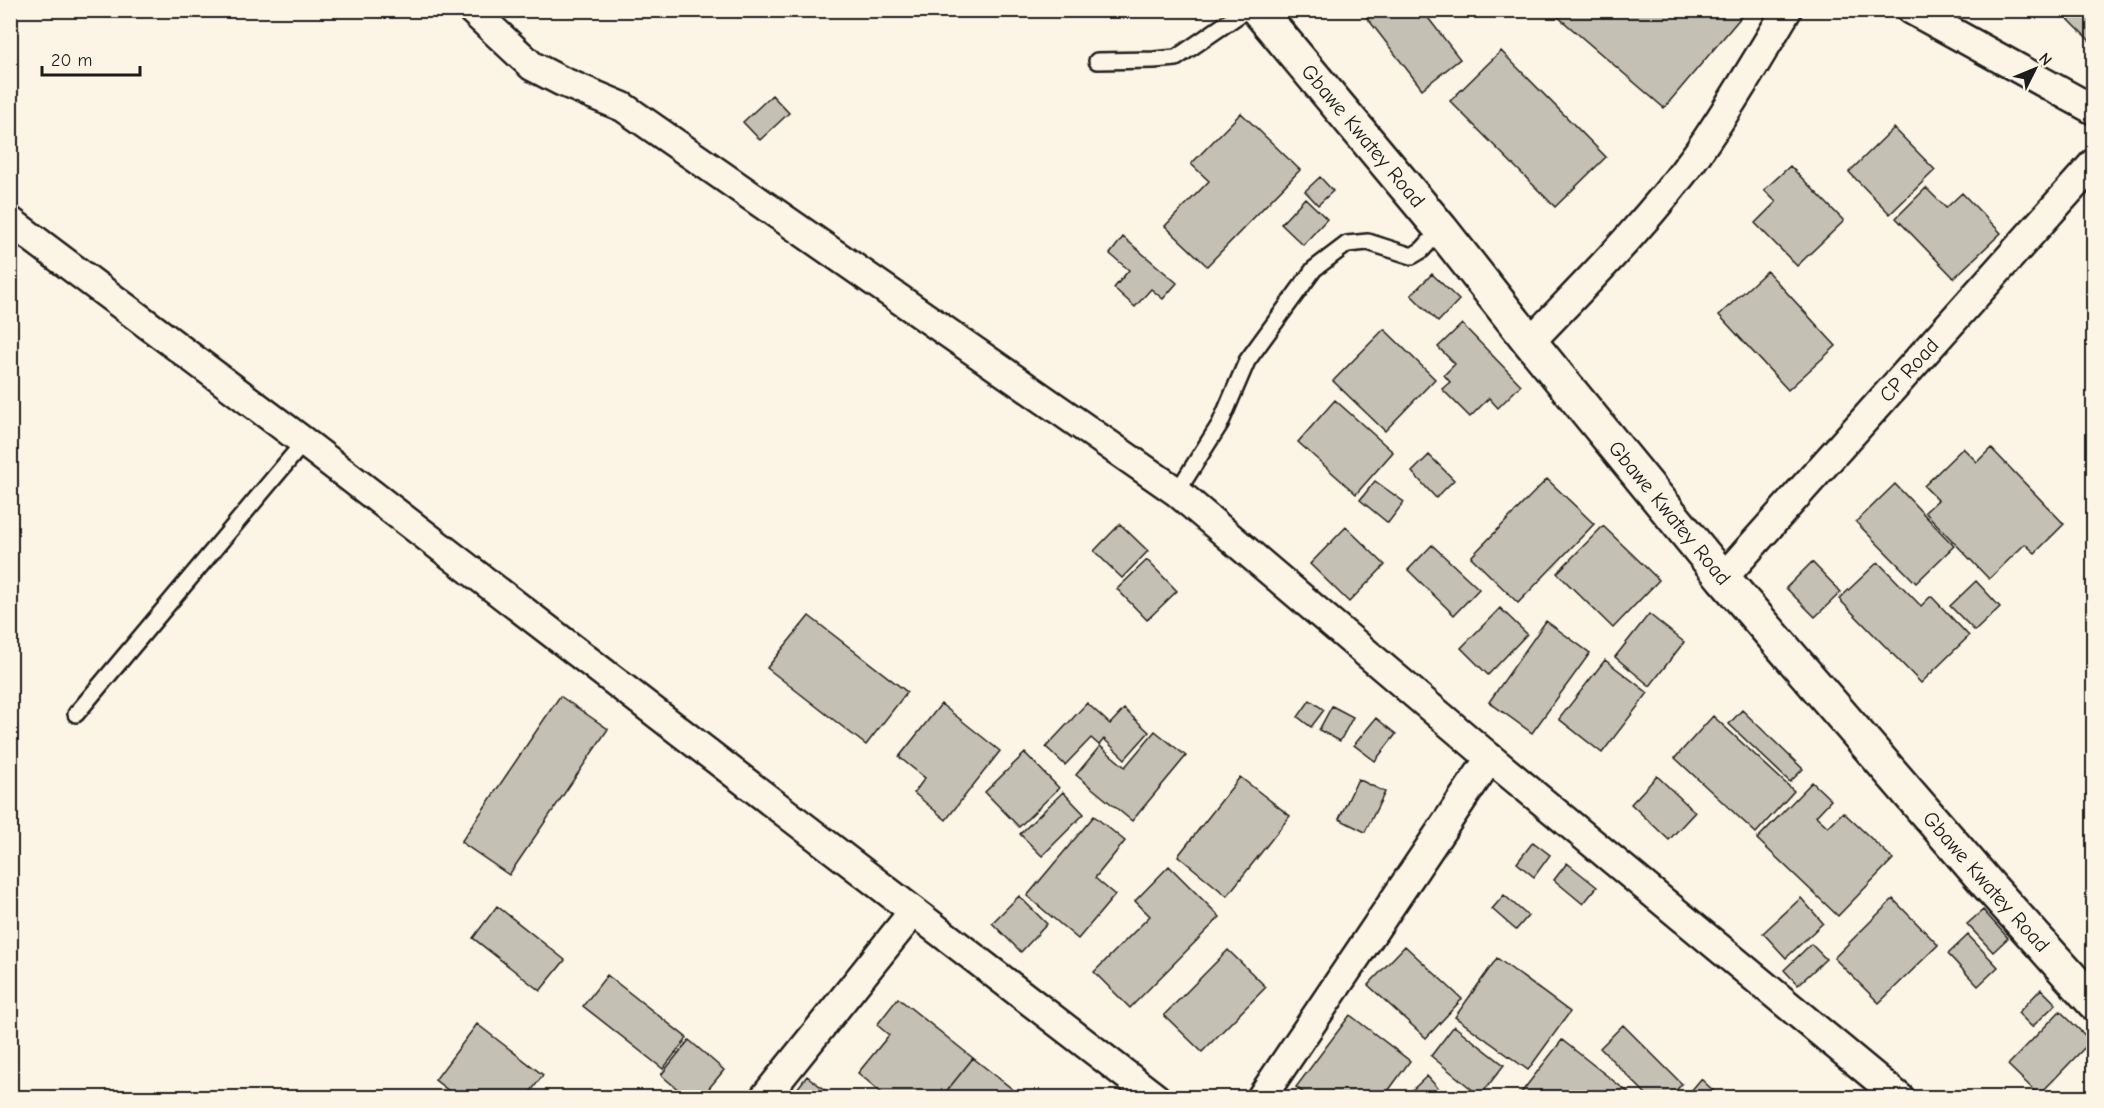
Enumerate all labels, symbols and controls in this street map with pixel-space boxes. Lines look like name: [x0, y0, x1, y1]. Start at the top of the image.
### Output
scale bar: [42, 39, 140, 77]
north arrow: [2005, 39, 2065, 99]
text: N: [2035, 49, 2055, 69]
text: 20 m: [51, 50, 92, 71]
street label: Gbawe Kwatey Road: [1296, 59, 1430, 212]
street label: CP Road: [1874, 333, 1944, 407]
street label: Gbawe Kwatey Road: [1604, 436, 1736, 590]
street label: Gbawe Kwatey Road: [1918, 806, 2054, 957]

